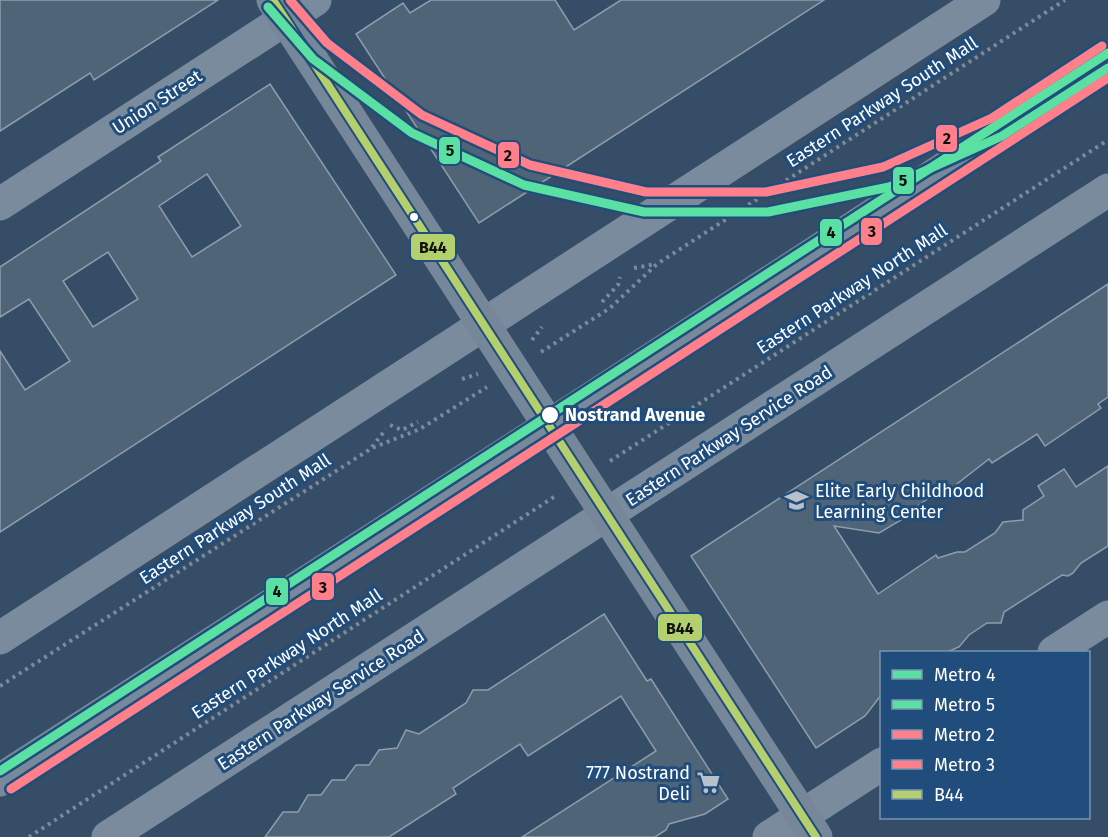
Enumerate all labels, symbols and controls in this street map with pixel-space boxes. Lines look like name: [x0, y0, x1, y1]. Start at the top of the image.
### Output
street label: Eastern Parkway South Mall: [782, 32, 982, 172]
street label: Union Street: [108, 65, 206, 139]
line badge: 2: [935, 124, 958, 153]
text: 2: [943, 129, 951, 148]
line badge: 5: [438, 136, 461, 165]
text: 5: [446, 141, 455, 160]
line badge: 2: [497, 141, 520, 169]
text: 2: [504, 146, 512, 165]
line badge: 5: [892, 166, 915, 195]
text: 5: [899, 171, 908, 190]
unlabelled marker: [408, 211, 420, 223]
line badge: 3: [860, 217, 883, 246]
line badge: 4: [819, 218, 843, 247]
street label: Eastern Parkway North Mall: [753, 219, 951, 359]
text: 3: [867, 222, 876, 241]
text: 4: [826, 223, 836, 242]
line badge: B44: [410, 233, 456, 261]
text: B44: [419, 238, 447, 257]
street label: Eastern Parkway Service Road: [622, 361, 836, 511]
place label: Nostrand Avenue: [565, 404, 705, 426]
marker: Nostrand Avenue: [540, 405, 560, 425]
street label: Eastern Parkway South Mall: [135, 449, 335, 589]
place label: Elite Early Childhood Learning Center: [815, 480, 984, 523]
school or university icon: Elite Early Childhood Learning Center: [784, 488, 810, 514]
line badge: 3: [311, 572, 335, 601]
line badge: 4: [265, 577, 289, 606]
text: 3: [318, 578, 327, 597]
text: 4: [272, 582, 282, 601]
street label: Eastern Parkway North Mall: [188, 584, 386, 724]
line badge: B44: [657, 613, 703, 642]
text: B44: [666, 619, 694, 638]
street label: Eastern Parkway Service Road: [214, 625, 428, 775]
legend: [880, 651, 1090, 819]
text: Metro 4: [934, 664, 996, 686]
text: Metro 5: [934, 694, 995, 716]
text: Metro 2: [934, 724, 995, 746]
text: Metro 3: [934, 754, 995, 776]
place label: 777 Nostrand Deli: [586, 762, 690, 805]
supermarket icon: 777 Nostrand Deli: [695, 770, 721, 796]
text: B44: [934, 784, 964, 806]

